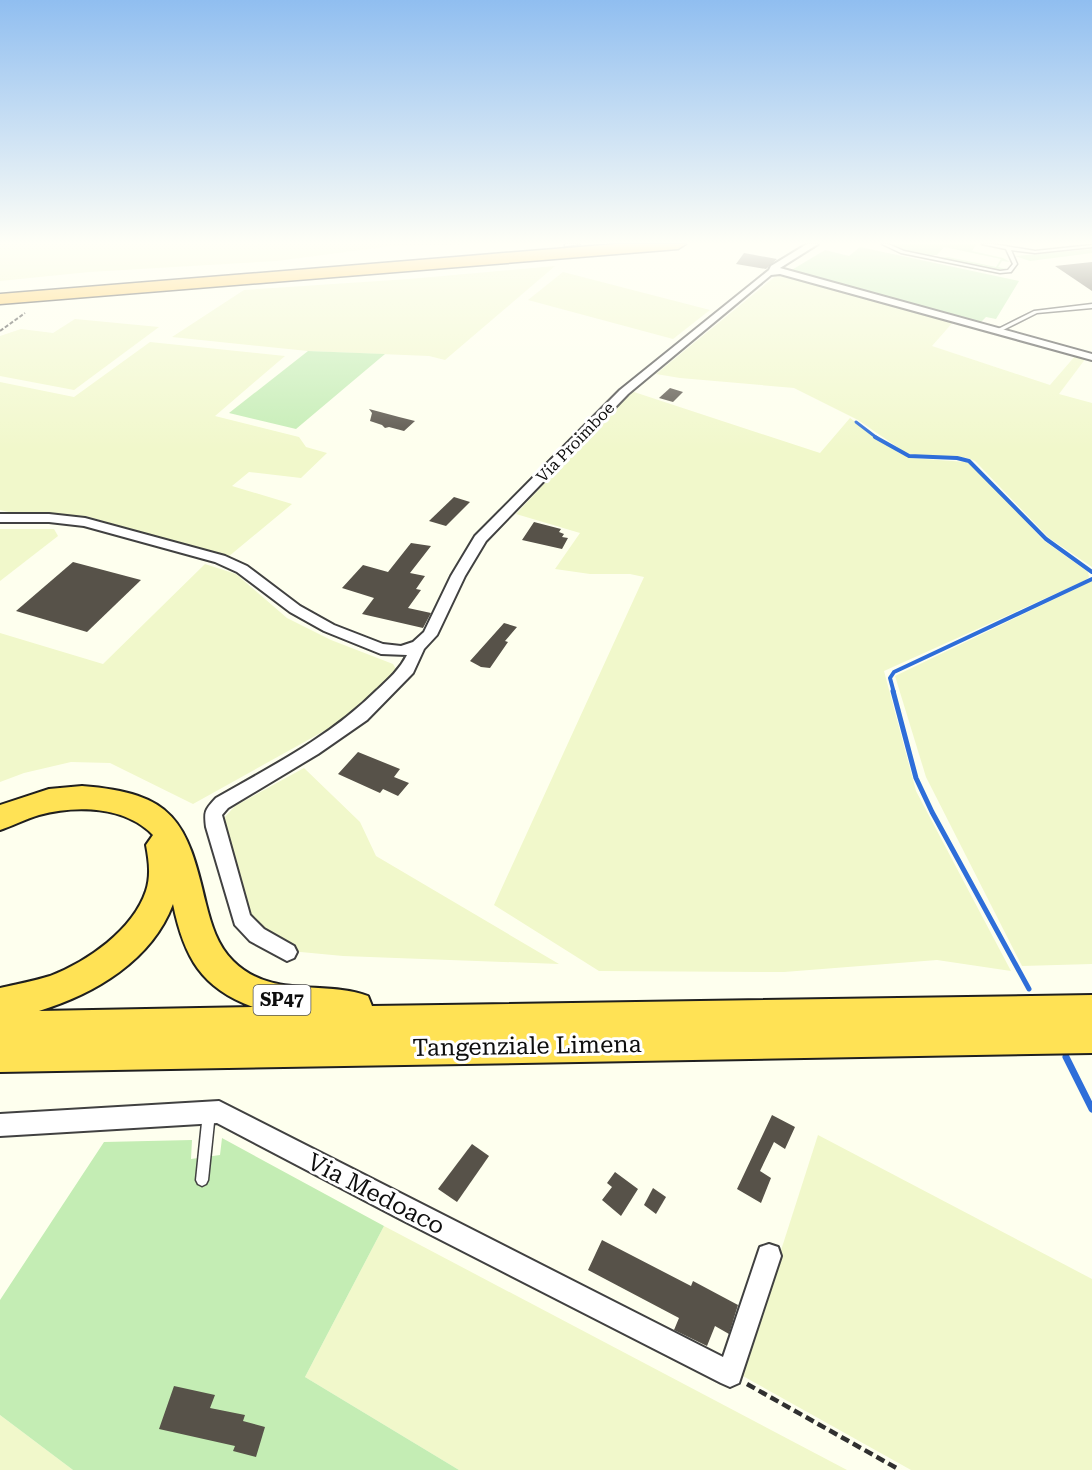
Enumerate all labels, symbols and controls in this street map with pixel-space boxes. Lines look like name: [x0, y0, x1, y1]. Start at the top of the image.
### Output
street label: Via Proimboe: [532, 398, 618, 486]
road number: SP47: [254, 985, 310, 1015]
street label: Tangenziale Limena: [412, 1030, 642, 1062]
street label: Via Medoaco: [303, 1147, 449, 1241]

